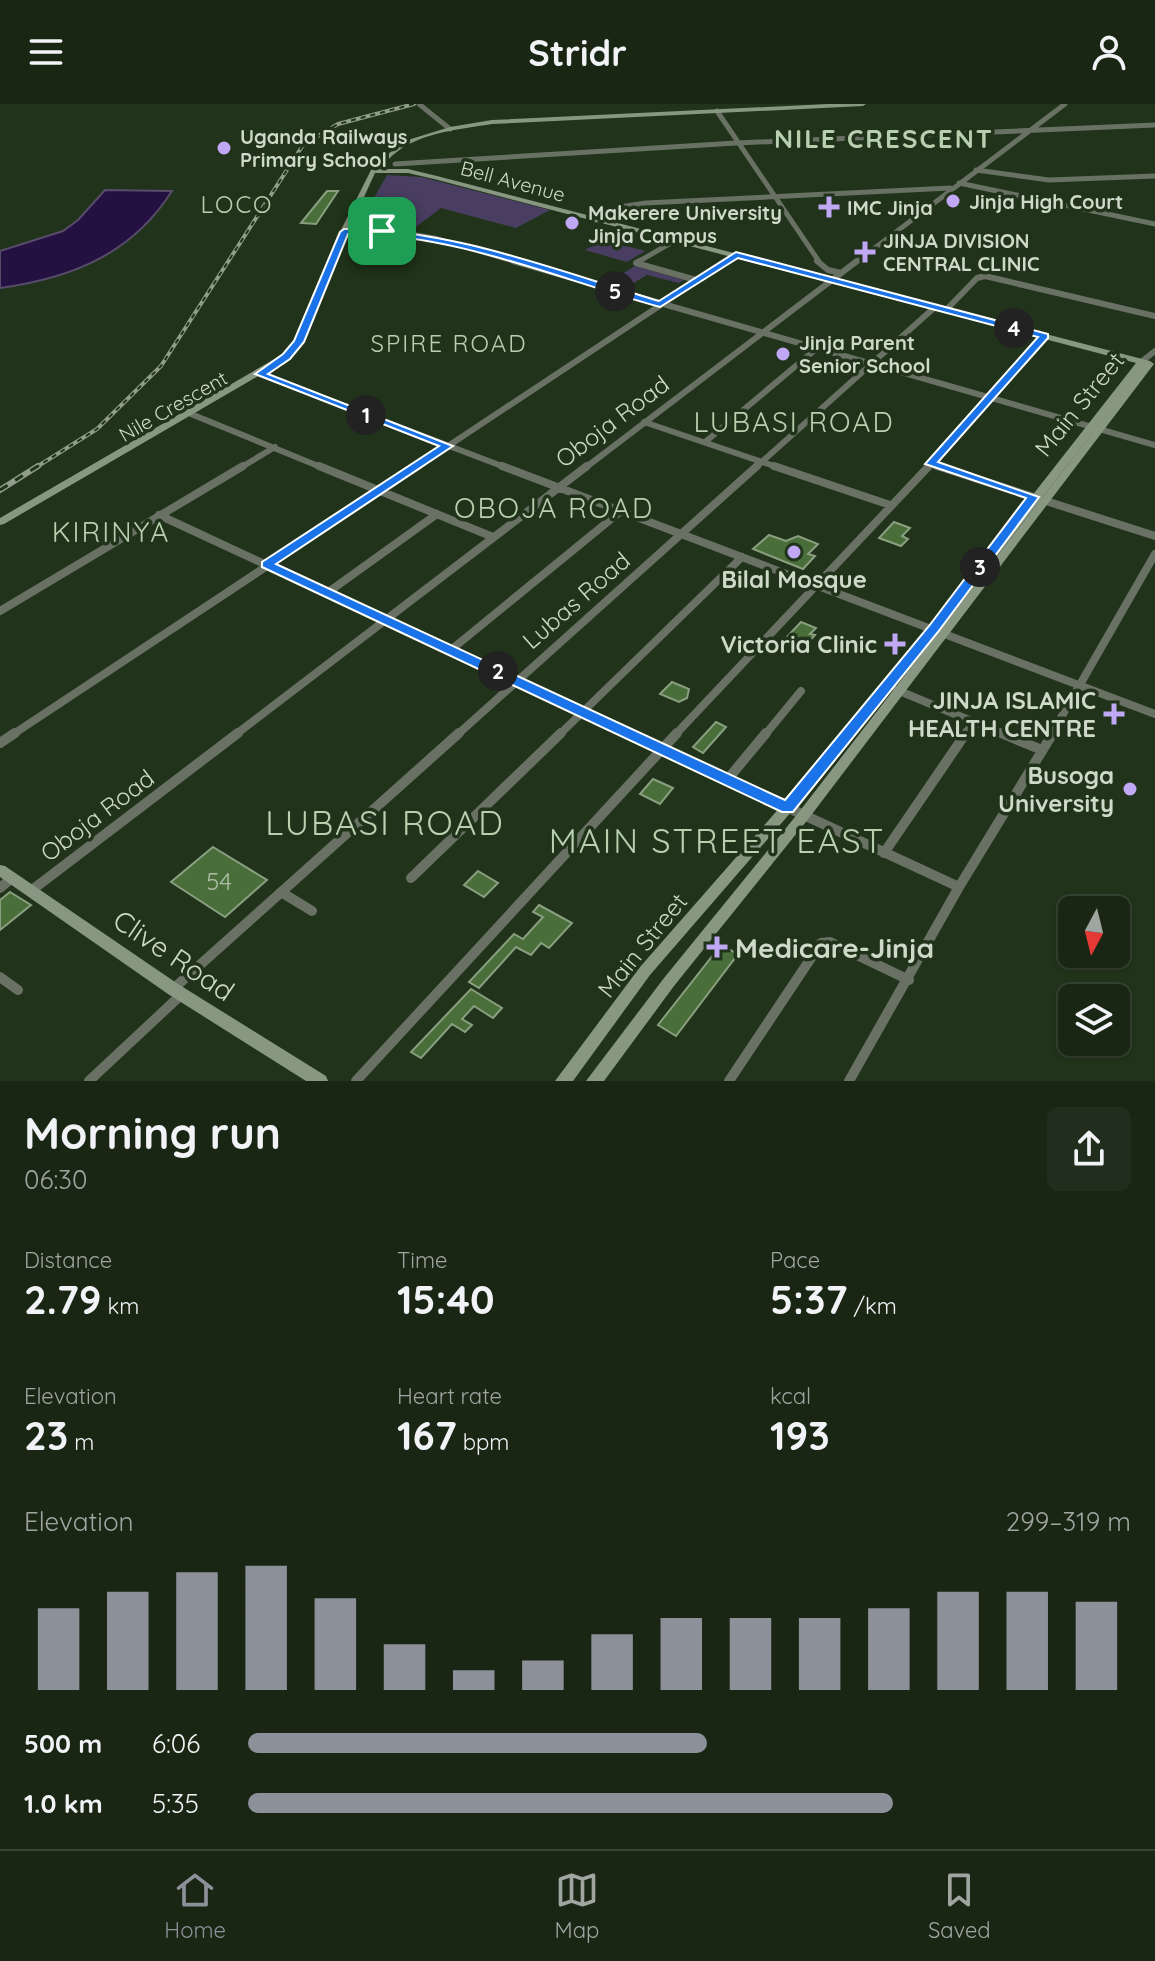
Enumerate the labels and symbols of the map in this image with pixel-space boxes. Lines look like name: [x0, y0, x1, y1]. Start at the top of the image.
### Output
district label: NILE CRESCENT: [774, 122, 994, 155]
place label: Uganda Railways Primary School: [240, 124, 407, 172]
marker: Uganda Railways Primary School: [215, 139, 233, 157]
street label: Bell Avenue: [458, 155, 568, 207]
district label: LOCO: [201, 189, 273, 219]
place label: Jinja High Court: [969, 189, 1123, 214]
marker: Jinja High Court: [944, 192, 962, 210]
place label: IMC Jinja: [847, 195, 933, 220]
marker: IMC Jinja: [818, 196, 840, 218]
pin: [348, 197, 416, 265]
place label: Makerere University Jinja Campus: [588, 200, 782, 248]
marker: Makerere University Jinja Campus: [563, 214, 581, 232]
place label: JINJA DIVISION CENTRAL CLINIC: [883, 228, 1040, 276]
marker: JINJA DIVISION CENTRAL CLINIC: [854, 241, 876, 263]
pin: 5: [595, 271, 635, 311]
pin: 4: [994, 308, 1034, 348]
district label: SPIRE ROAD: [371, 328, 527, 358]
place label: Jinja Parent Senior School: [799, 330, 931, 378]
marker: Jinja Parent Senior School: [774, 345, 792, 363]
street label: Main Street: [1028, 346, 1130, 462]
street label: Nile Crescent: [114, 365, 232, 447]
street label: Oboja Road: [549, 369, 675, 473]
pin: 1: [346, 395, 386, 435]
district label: LUBASI ROAD: [693, 404, 895, 439]
district label: OBOJA ROAD: [454, 490, 654, 525]
district label: KIRINYA: [52, 514, 170, 549]
marker: Bilal Mosque: [785, 543, 803, 561]
street label: Lubas Road: [516, 545, 636, 655]
pin: 3: [960, 547, 1000, 587]
place label: Bilal Mosque: [721, 564, 867, 594]
place label: Victoria Clinic: [720, 629, 877, 659]
marker: Victoria Clinic: [884, 633, 906, 655]
pin: 2: [478, 651, 518, 691]
place label: JINJA ISLAMIC HEALTH CENTRE: [908, 685, 1096, 743]
marker: JINJA ISLAMIC HEALTH CENTRE: [1103, 703, 1125, 725]
place label: Busoga University: [998, 760, 1114, 818]
street label: Oboja Road: [34, 763, 160, 867]
marker: Busoga University: [1121, 780, 1139, 798]
district label: LUBASI ROAD: [265, 801, 505, 844]
district label: MAIN STREET EAST: [549, 819, 885, 862]
house number: 54: [206, 866, 232, 896]
street label: Main Street: [591, 887, 693, 1003]
north arrow: [1058, 896, 1130, 968]
street label: Clive Road: [107, 902, 241, 1008]
place label: Medicare-Jinja: [735, 930, 934, 965]
marker: Medicare-Jinja: [706, 936, 728, 958]

